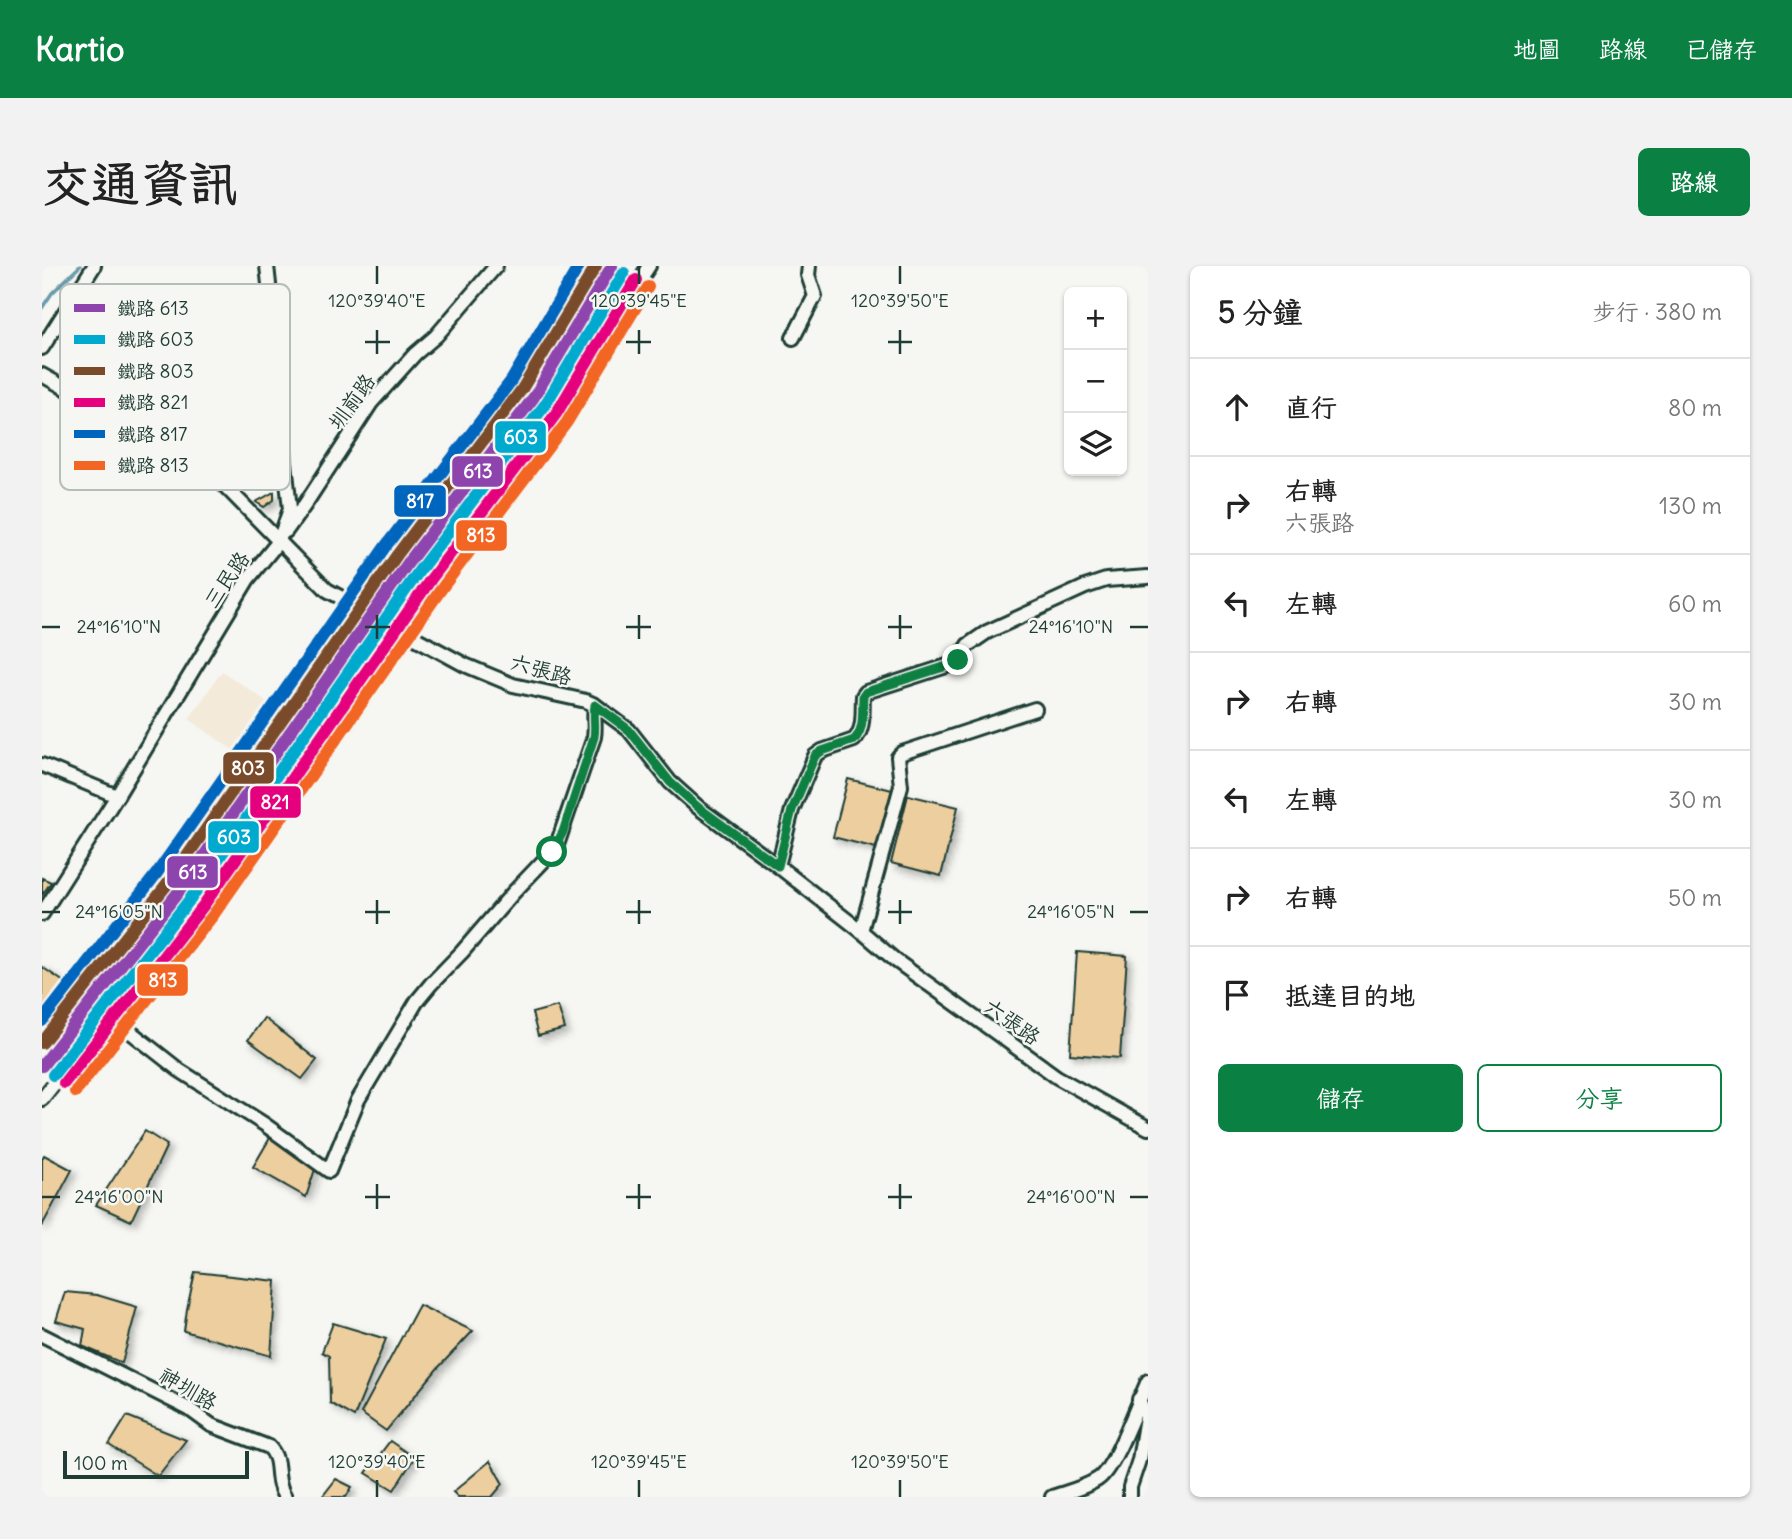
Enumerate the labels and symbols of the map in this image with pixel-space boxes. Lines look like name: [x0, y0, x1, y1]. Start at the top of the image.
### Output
legend: [60, 284, 290, 490]
text: 120°39'40"E: [328, 289, 426, 312]
text: 120°39'45"E: [591, 289, 687, 312]
text: 120°39'50"E: [851, 289, 949, 312]
text: 鐵路 613: [117, 296, 189, 320]
text: 鐵路 603: [117, 327, 194, 351]
text: 鐵路 803: [117, 359, 194, 383]
street label: 圳前路: [322, 368, 381, 435]
text: 鐵路 821: [117, 390, 188, 414]
line badge: 603: [494, 420, 547, 454]
text: 鐵路 817: [117, 422, 187, 446]
text: 603: [504, 425, 538, 449]
text: 鐵路 813: [117, 453, 189, 477]
line badge: 613: [451, 455, 504, 488]
text: 613: [463, 459, 493, 483]
line badge: 817: [393, 484, 447, 518]
text: 817: [406, 489, 435, 513]
line badge: 813: [455, 519, 508, 552]
text: 813: [466, 523, 496, 547]
street label: 三民路: [198, 546, 255, 613]
text: 24°16'10"N: [77, 615, 161, 638]
text: 24°16'10"N: [1029, 615, 1113, 638]
route end: [942, 644, 973, 675]
street label: 六張路: [507, 648, 575, 691]
line badge: 803: [222, 751, 275, 785]
text: 803: [231, 756, 265, 780]
line badge: 821: [249, 785, 302, 819]
text: 821: [261, 790, 289, 814]
line badge: 603: [207, 820, 260, 854]
text: 603: [217, 825, 251, 849]
route start: [536, 836, 567, 867]
line badge: 613: [166, 855, 219, 889]
text: 613: [178, 860, 208, 884]
text: 24°16'05"N: [75, 900, 163, 923]
text: 24°16'05"N: [1027, 900, 1115, 923]
line badge: 813: [136, 963, 189, 997]
text: 813: [148, 968, 178, 992]
street label: 六張路: [979, 992, 1046, 1051]
text: 24°16'00"N: [74, 1185, 164, 1208]
text: 24°16'00"N: [1026, 1185, 1116, 1208]
street label: 神圳路: [154, 1361, 222, 1416]
scale bar: [63, 1448, 248, 1480]
text: 120°39'40"E: [328, 1450, 426, 1473]
text: 120°39'45"E: [591, 1450, 687, 1473]
text: 120°39'50"E: [851, 1450, 949, 1473]

